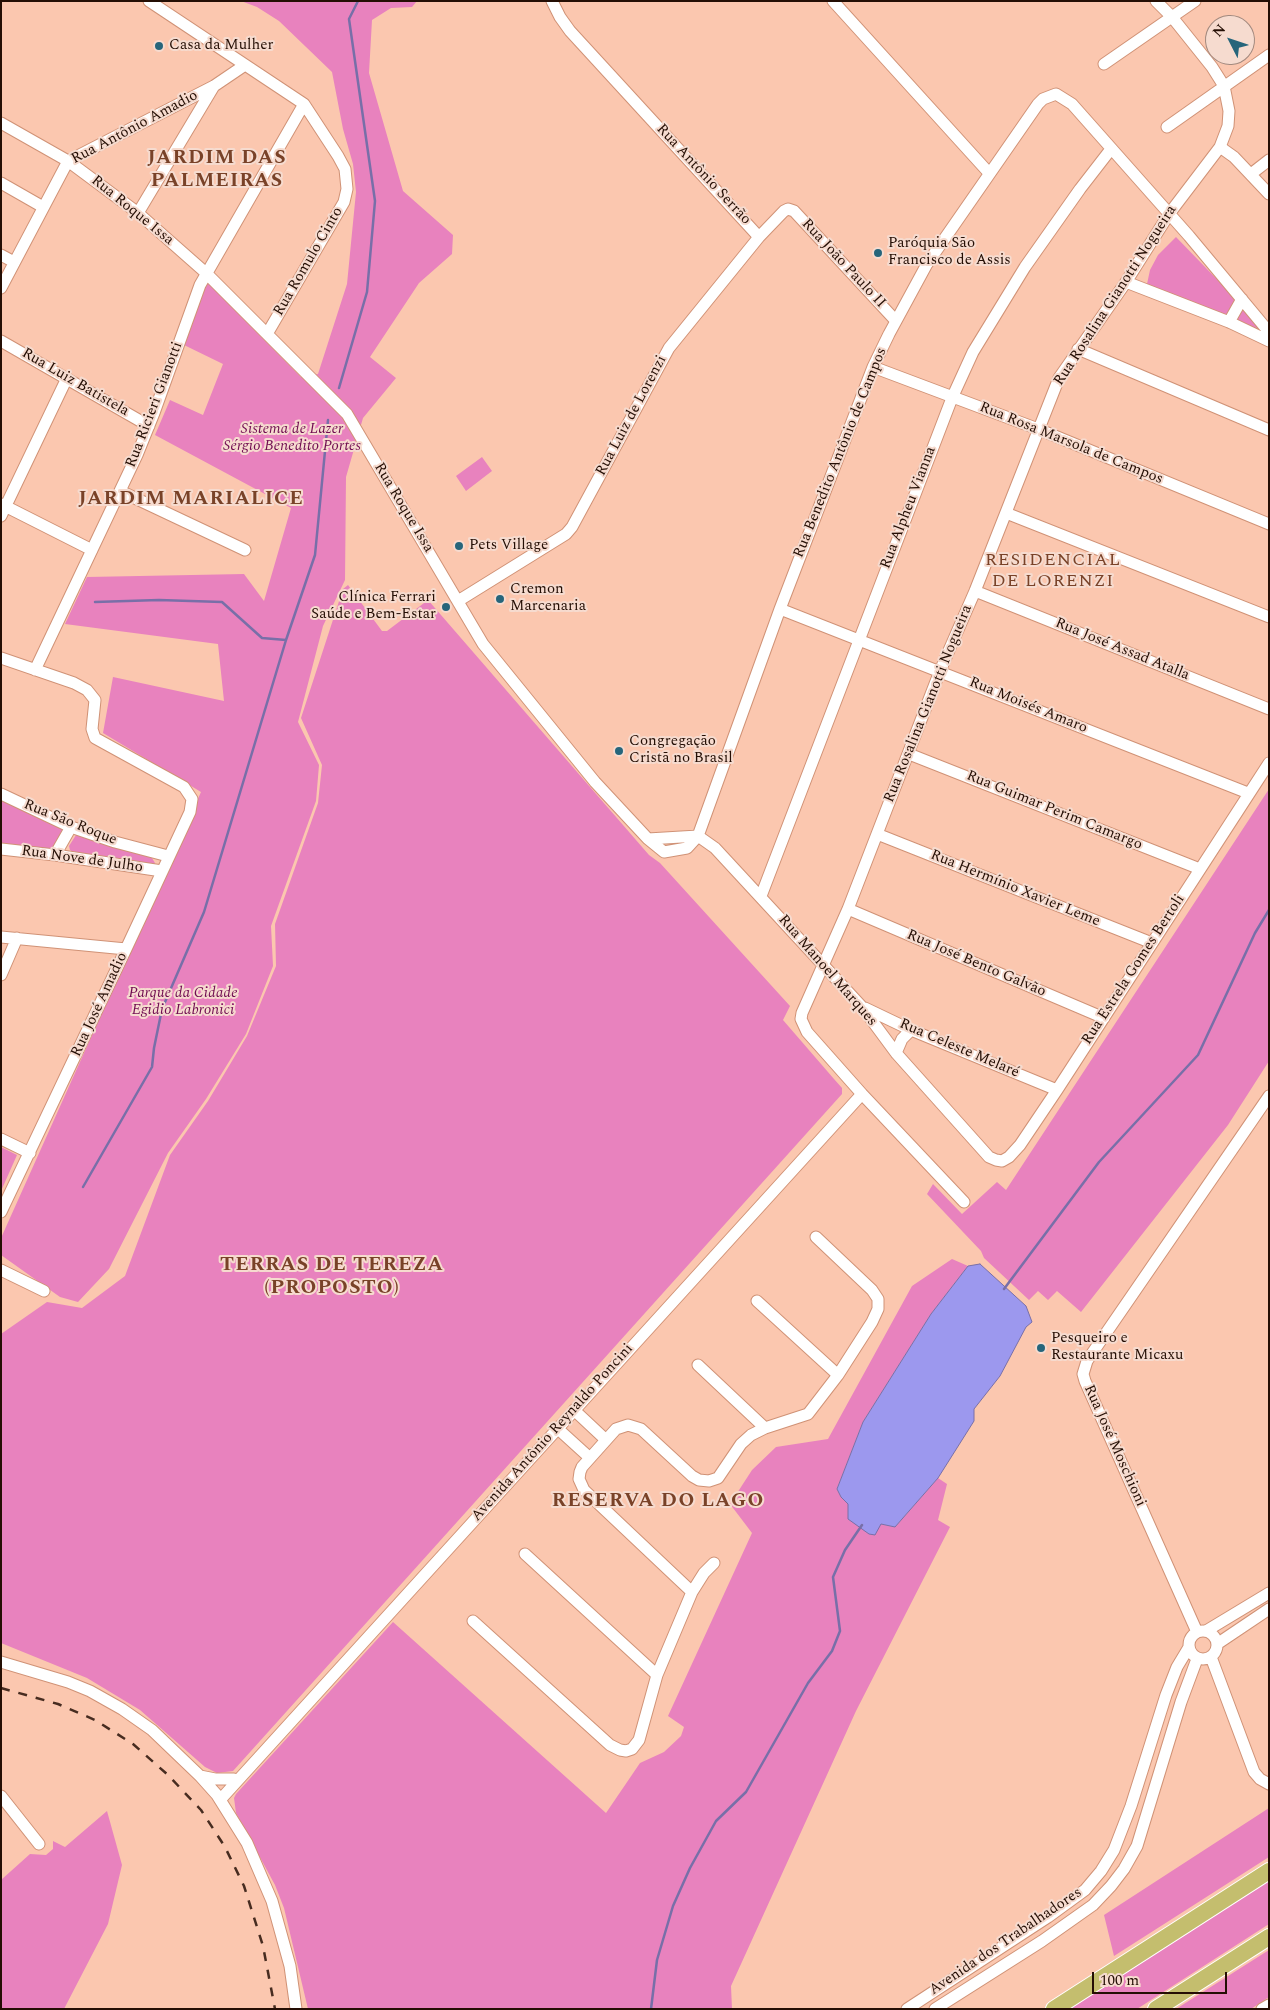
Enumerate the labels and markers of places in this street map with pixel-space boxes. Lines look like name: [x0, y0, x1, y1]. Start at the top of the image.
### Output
place label: Casa da Mulher: [169, 37, 273, 55]
marker: Casa da Mulher: [153, 40, 165, 52]
place label: Paróquia São Francisco de Assis: [888, 235, 1011, 270]
marker: Paróquia São Francisco de Assis: [872, 247, 884, 259]
place label: Pets Village: [469, 537, 548, 555]
marker: Pets Village: [453, 540, 465, 552]
place label: Cremon Marcenaria: [510, 581, 586, 616]
place label: Clínica Ferrari Saúde e Bem-Estar: [311, 589, 436, 624]
marker: Cremon Marcenaria: [494, 593, 506, 605]
marker: Clínica Ferrari Saúde e Bem-Estar: [440, 601, 452, 613]
place label: Congregação Cristã no Brasil: [629, 733, 733, 768]
marker: Congregação Cristã no Brasil: [613, 745, 625, 757]
place label: Pesqueiro e Restaurante Micaxu: [1051, 1330, 1183, 1365]
marker: Pesqueiro e Restaurante Micaxu: [1035, 1342, 1047, 1354]

